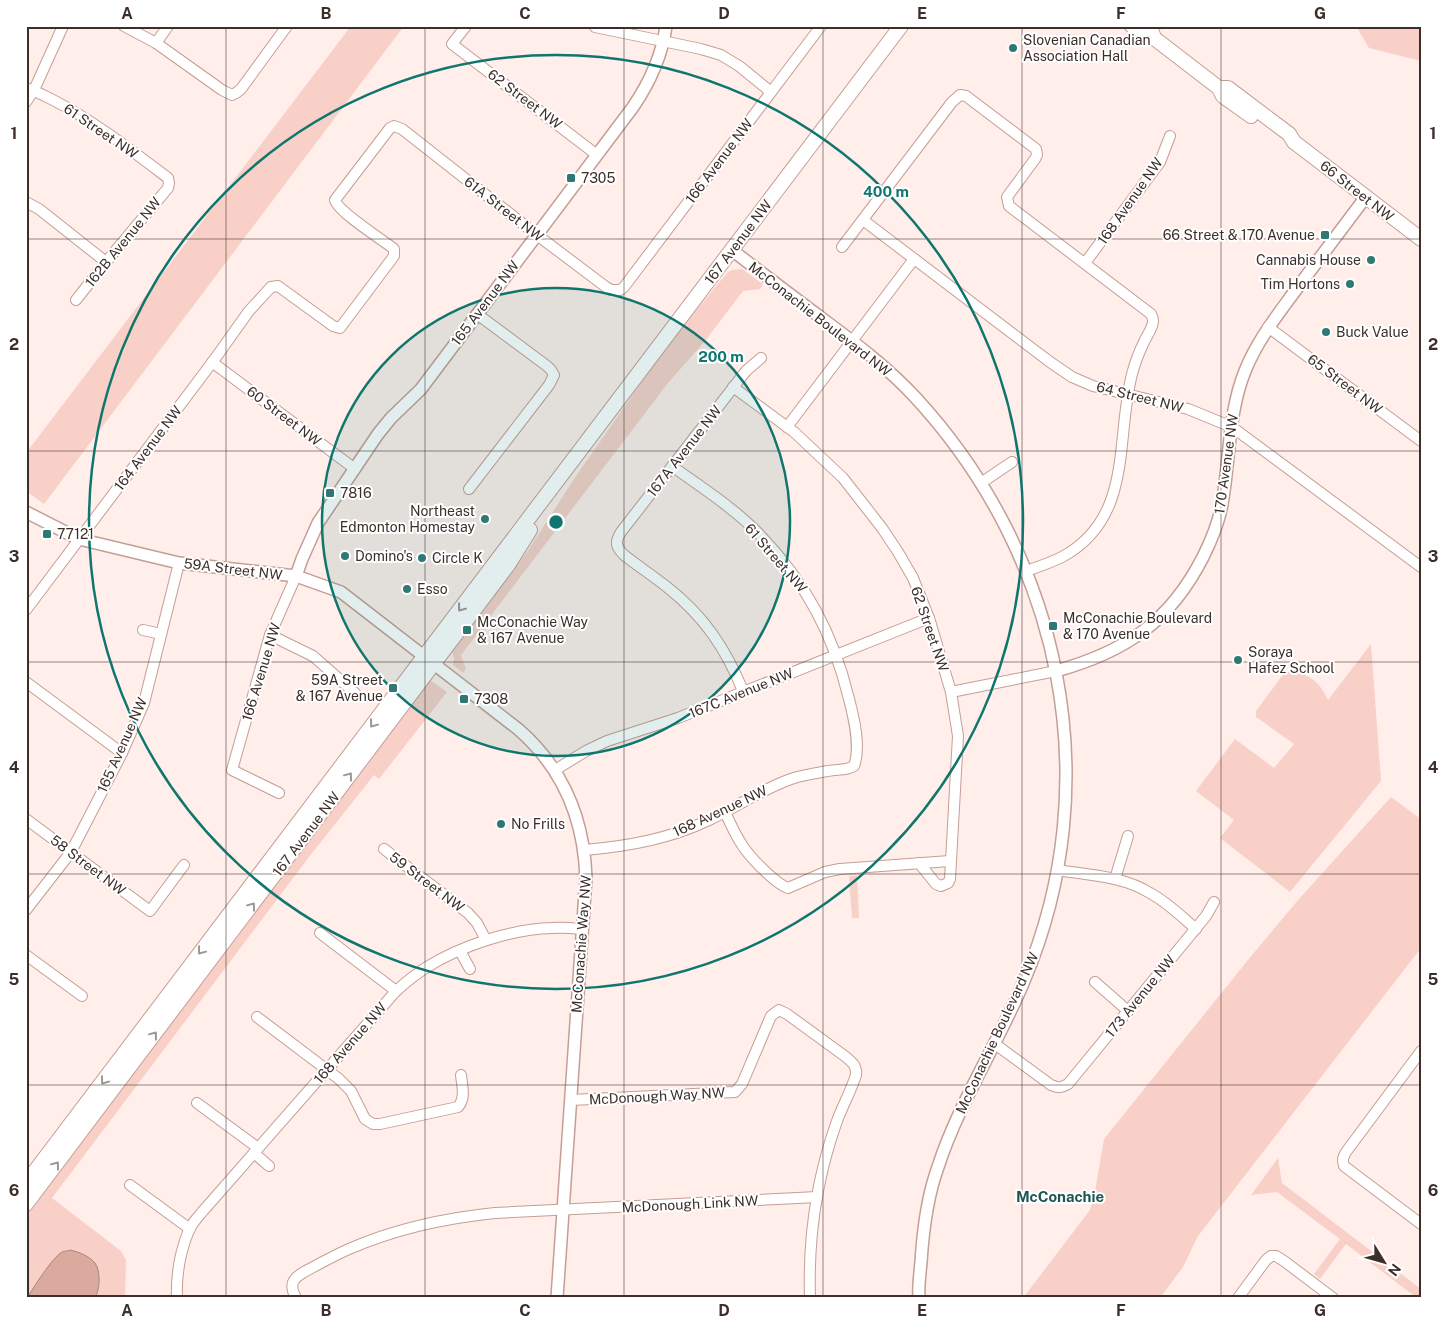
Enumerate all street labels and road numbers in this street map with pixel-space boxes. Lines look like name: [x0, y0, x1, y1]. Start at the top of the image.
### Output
street label: 62 Street NW: [485, 66, 566, 132]
street label: 61 Street NW: [61, 100, 142, 162]
street label: 166 Avenue NW: [682, 115, 756, 206]
street label: 168 Avenue NW: [1094, 154, 1166, 247]
street label: 66 Street NW: [1317, 157, 1397, 225]
street label: 61A Street NW: [461, 173, 547, 245]
street label: 162B Avenue NW: [82, 193, 165, 290]
street label: 167 Avenue NW: [701, 196, 775, 287]
street label: 165 Avenue NW: [448, 257, 522, 349]
street label: McConachie Boulevard NW: [746, 258, 895, 380]
street label: 65 Street NW: [1305, 351, 1386, 418]
street label: 64 Street NW: [1095, 378, 1186, 416]
street label: 60 Street NW: [244, 383, 325, 449]
street label: 164 Avenue NW: [111, 402, 185, 494]
street label: 167A Avenue NW: [643, 402, 725, 500]
street label: 170 Avenue NW: [1211, 412, 1241, 515]
street label: 61 Street NW: [742, 520, 811, 596]
street label: 59A Street NW: [183, 555, 284, 583]
street label: 62 Street NW: [908, 584, 952, 674]
street label: 166 Avenue NW: [238, 620, 284, 723]
street label: 167C Avenue NW: [687, 665, 796, 721]
street label: 165 Avenue NW: [94, 695, 150, 795]
street label: 168 Avenue NW: [670, 782, 770, 840]
street label: 167 Avenue NW: [269, 788, 343, 879]
street label: 58 Street NW: [47, 832, 129, 899]
street label: 59 Street NW: [387, 849, 468, 916]
street label: McConachie Way NW: [568, 874, 594, 1013]
street label: McConachie Boulevard NW: [952, 949, 1042, 1116]
street label: 173 Avenue NW: [1102, 951, 1179, 1040]
street label: 168 Avenue NW: [310, 999, 390, 1087]
street label: McDonough Way NW: [588, 1084, 726, 1108]
street label: McDonough Link NW: [621, 1192, 759, 1216]

